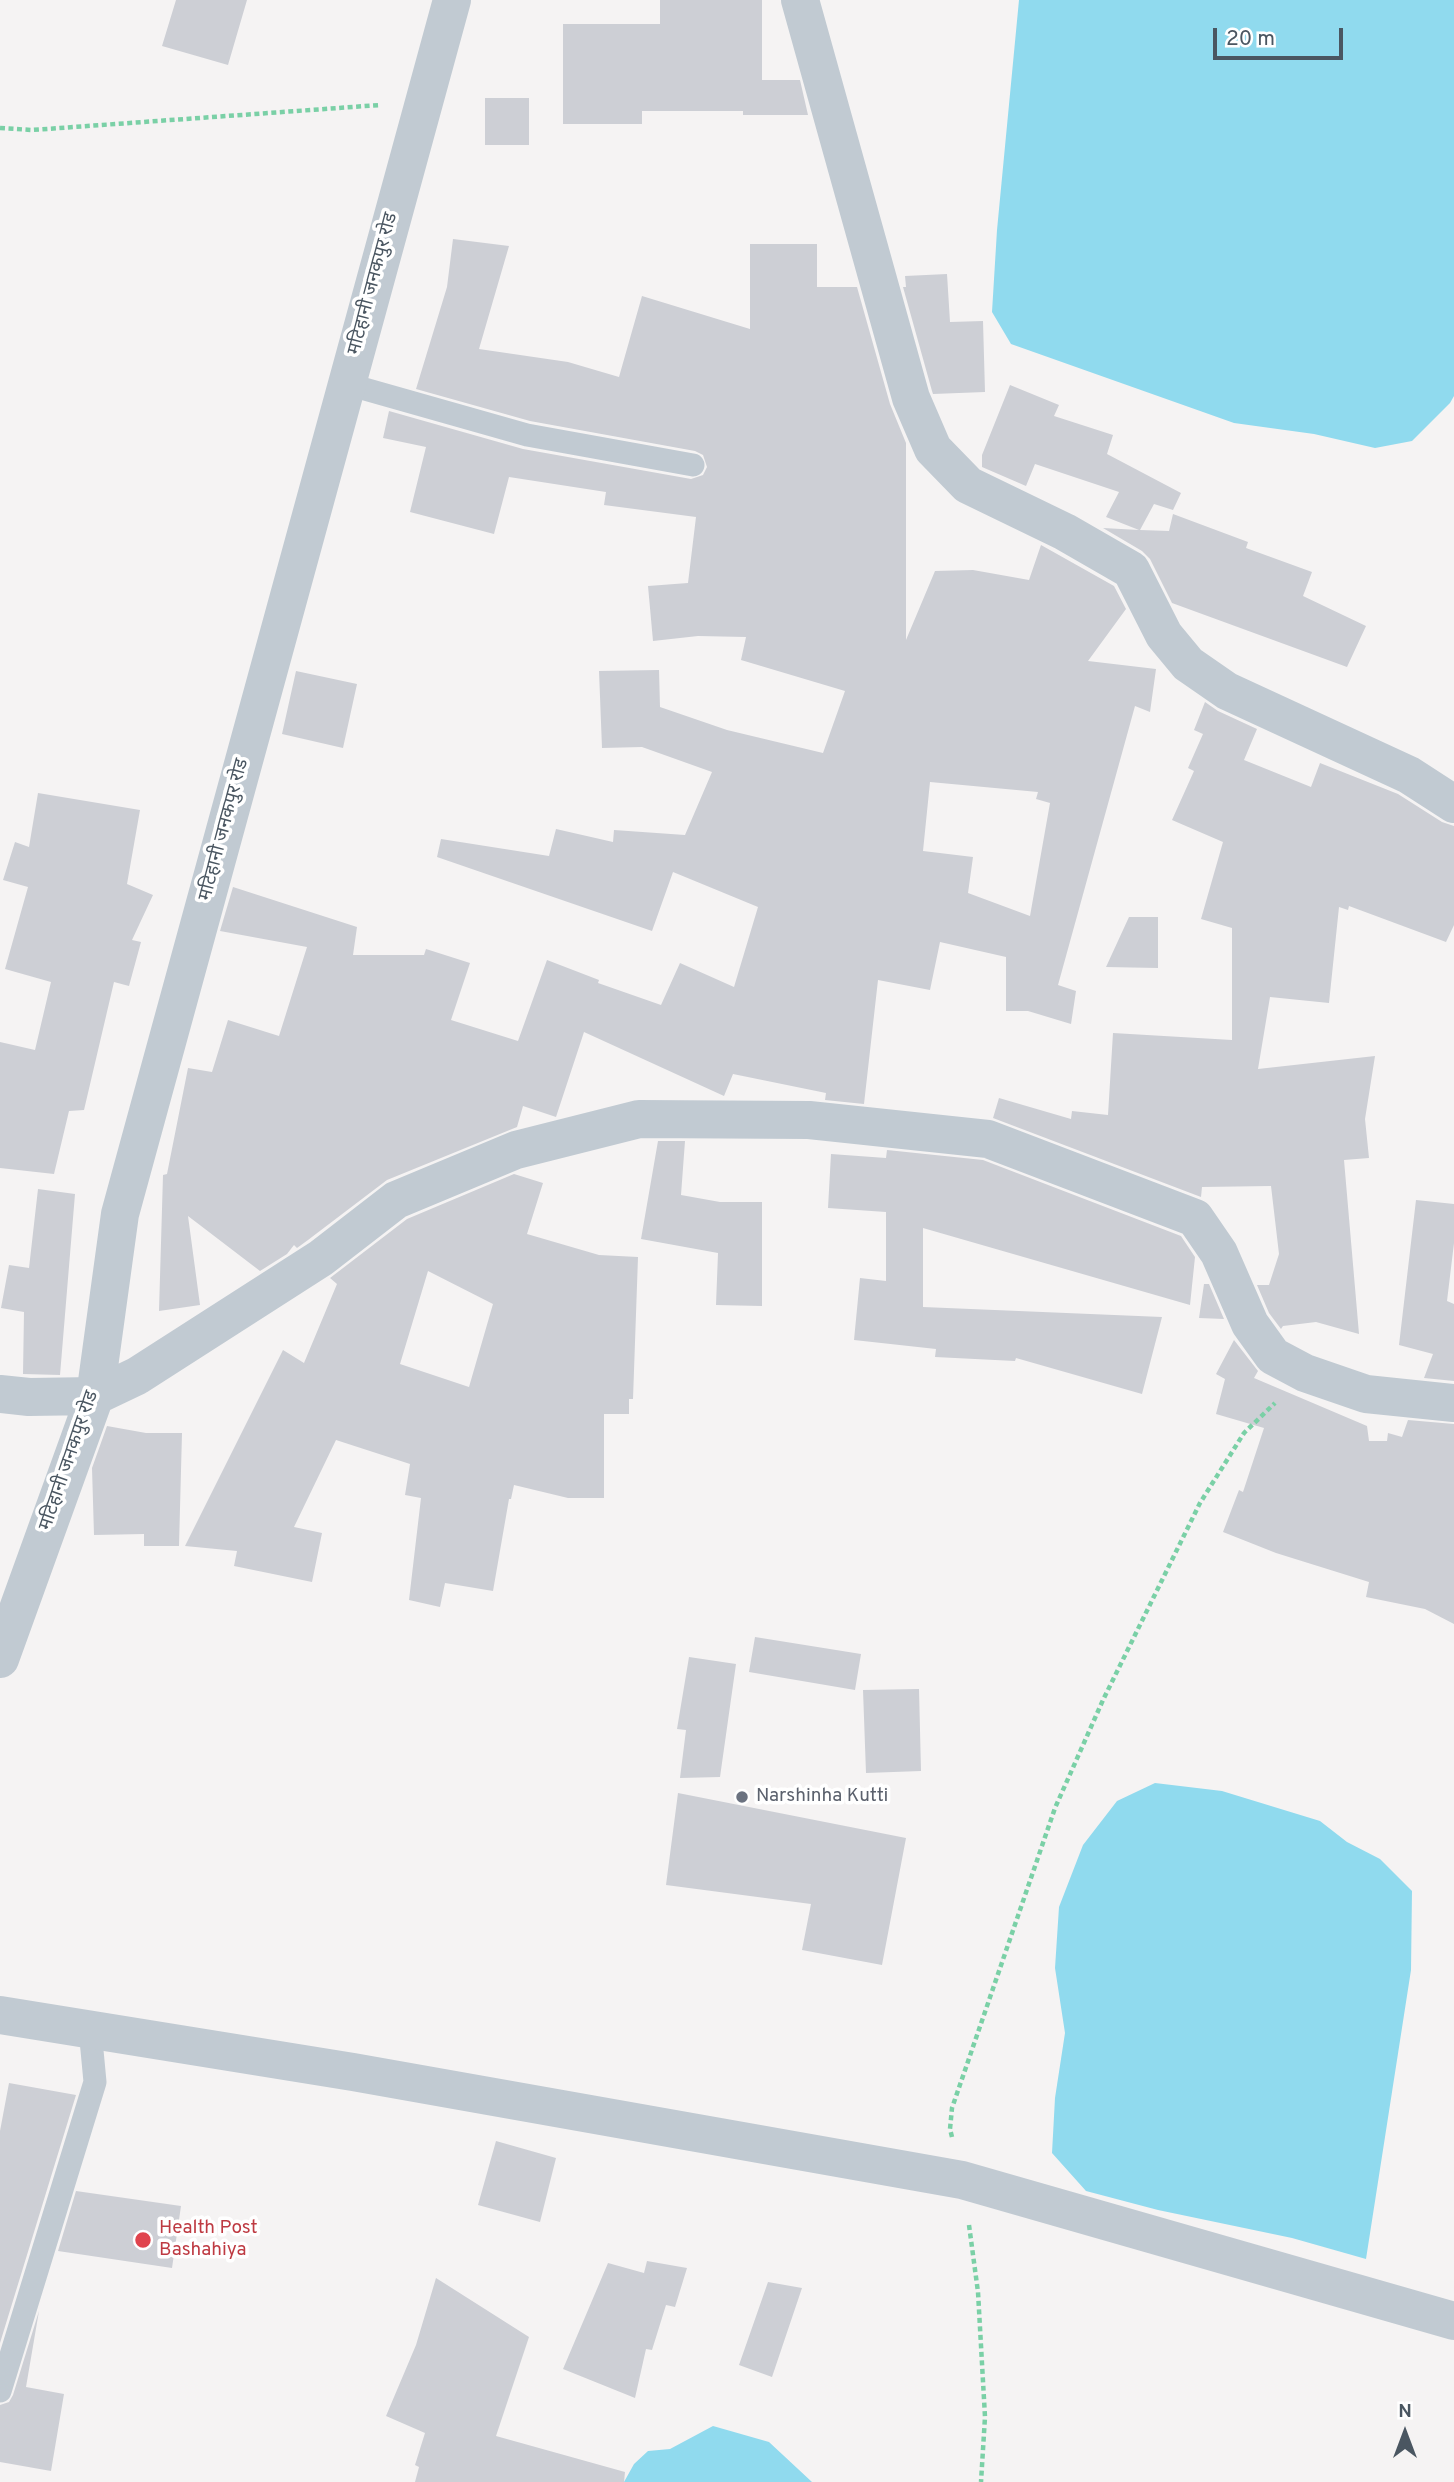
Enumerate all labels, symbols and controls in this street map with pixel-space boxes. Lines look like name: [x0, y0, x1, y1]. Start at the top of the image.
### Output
scale bar: [1216, 14, 1346, 58]
text: 20 m: [1226, 26, 1275, 53]
street label: मटिहानी जनकपुर रोड: [344, 211, 404, 357]
street label: मटिहानी जनकपुर रोड: [195, 757, 255, 903]
street label: मटिहानी जनकपुर रोड: [35, 1388, 105, 1534]
place label: Narshinha Kutti: [756, 1786, 888, 1808]
marker: Narshinha Kutti: [734, 1789, 750, 1805]
place label: Health Post Bashahiya: [159, 2218, 258, 2262]
marker: Health Post Bashahiya: [133, 2230, 153, 2250]
north arrow: [1370, 2398, 1440, 2468]
text: N: [1398, 2400, 1412, 2424]

